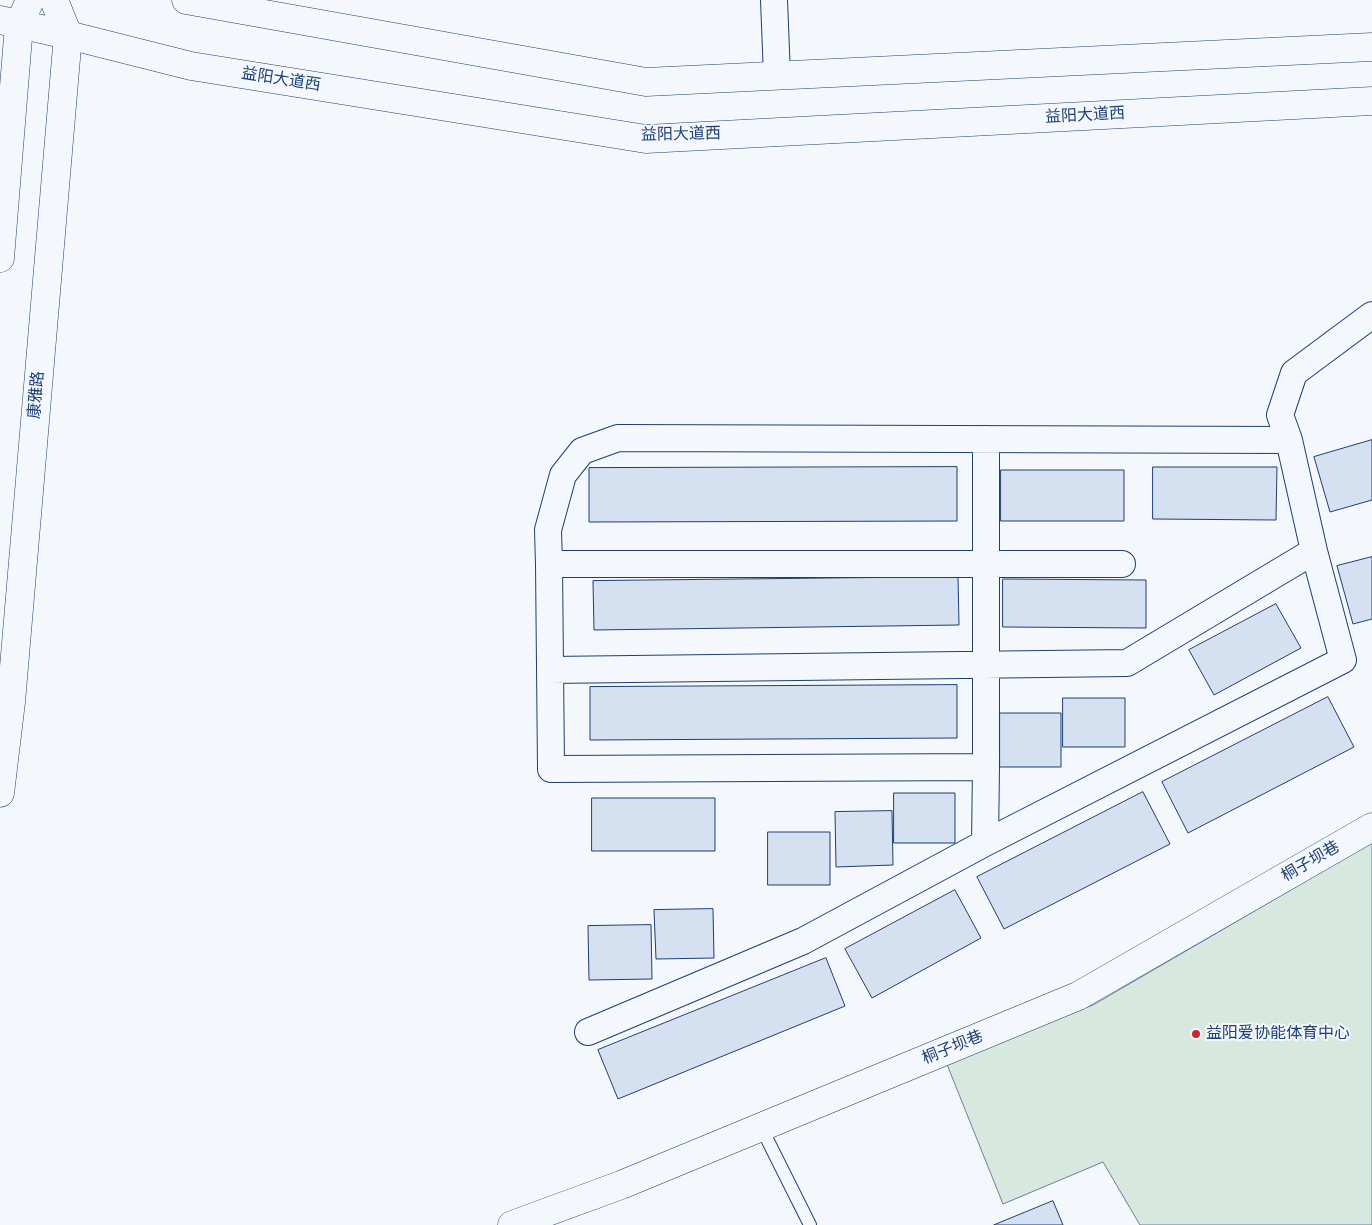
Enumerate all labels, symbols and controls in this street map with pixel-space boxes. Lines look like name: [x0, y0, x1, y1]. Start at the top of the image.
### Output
street label: 益阳大道西: [240, 64, 322, 96]
street label: 益阳大道西: [1045, 104, 1125, 128]
street label: 益阳大道西: [641, 125, 721, 145]
street label: 康雅路: [25, 370, 49, 420]
street label: 桐子坝巷: [1278, 838, 1344, 886]
place label: 益阳爱协能体育中心: [1206, 1024, 1350, 1044]
street label: 桐子坝巷: [920, 1027, 986, 1069]
marker: 益阳爱协能体育中心: [1190, 1028, 1202, 1040]

